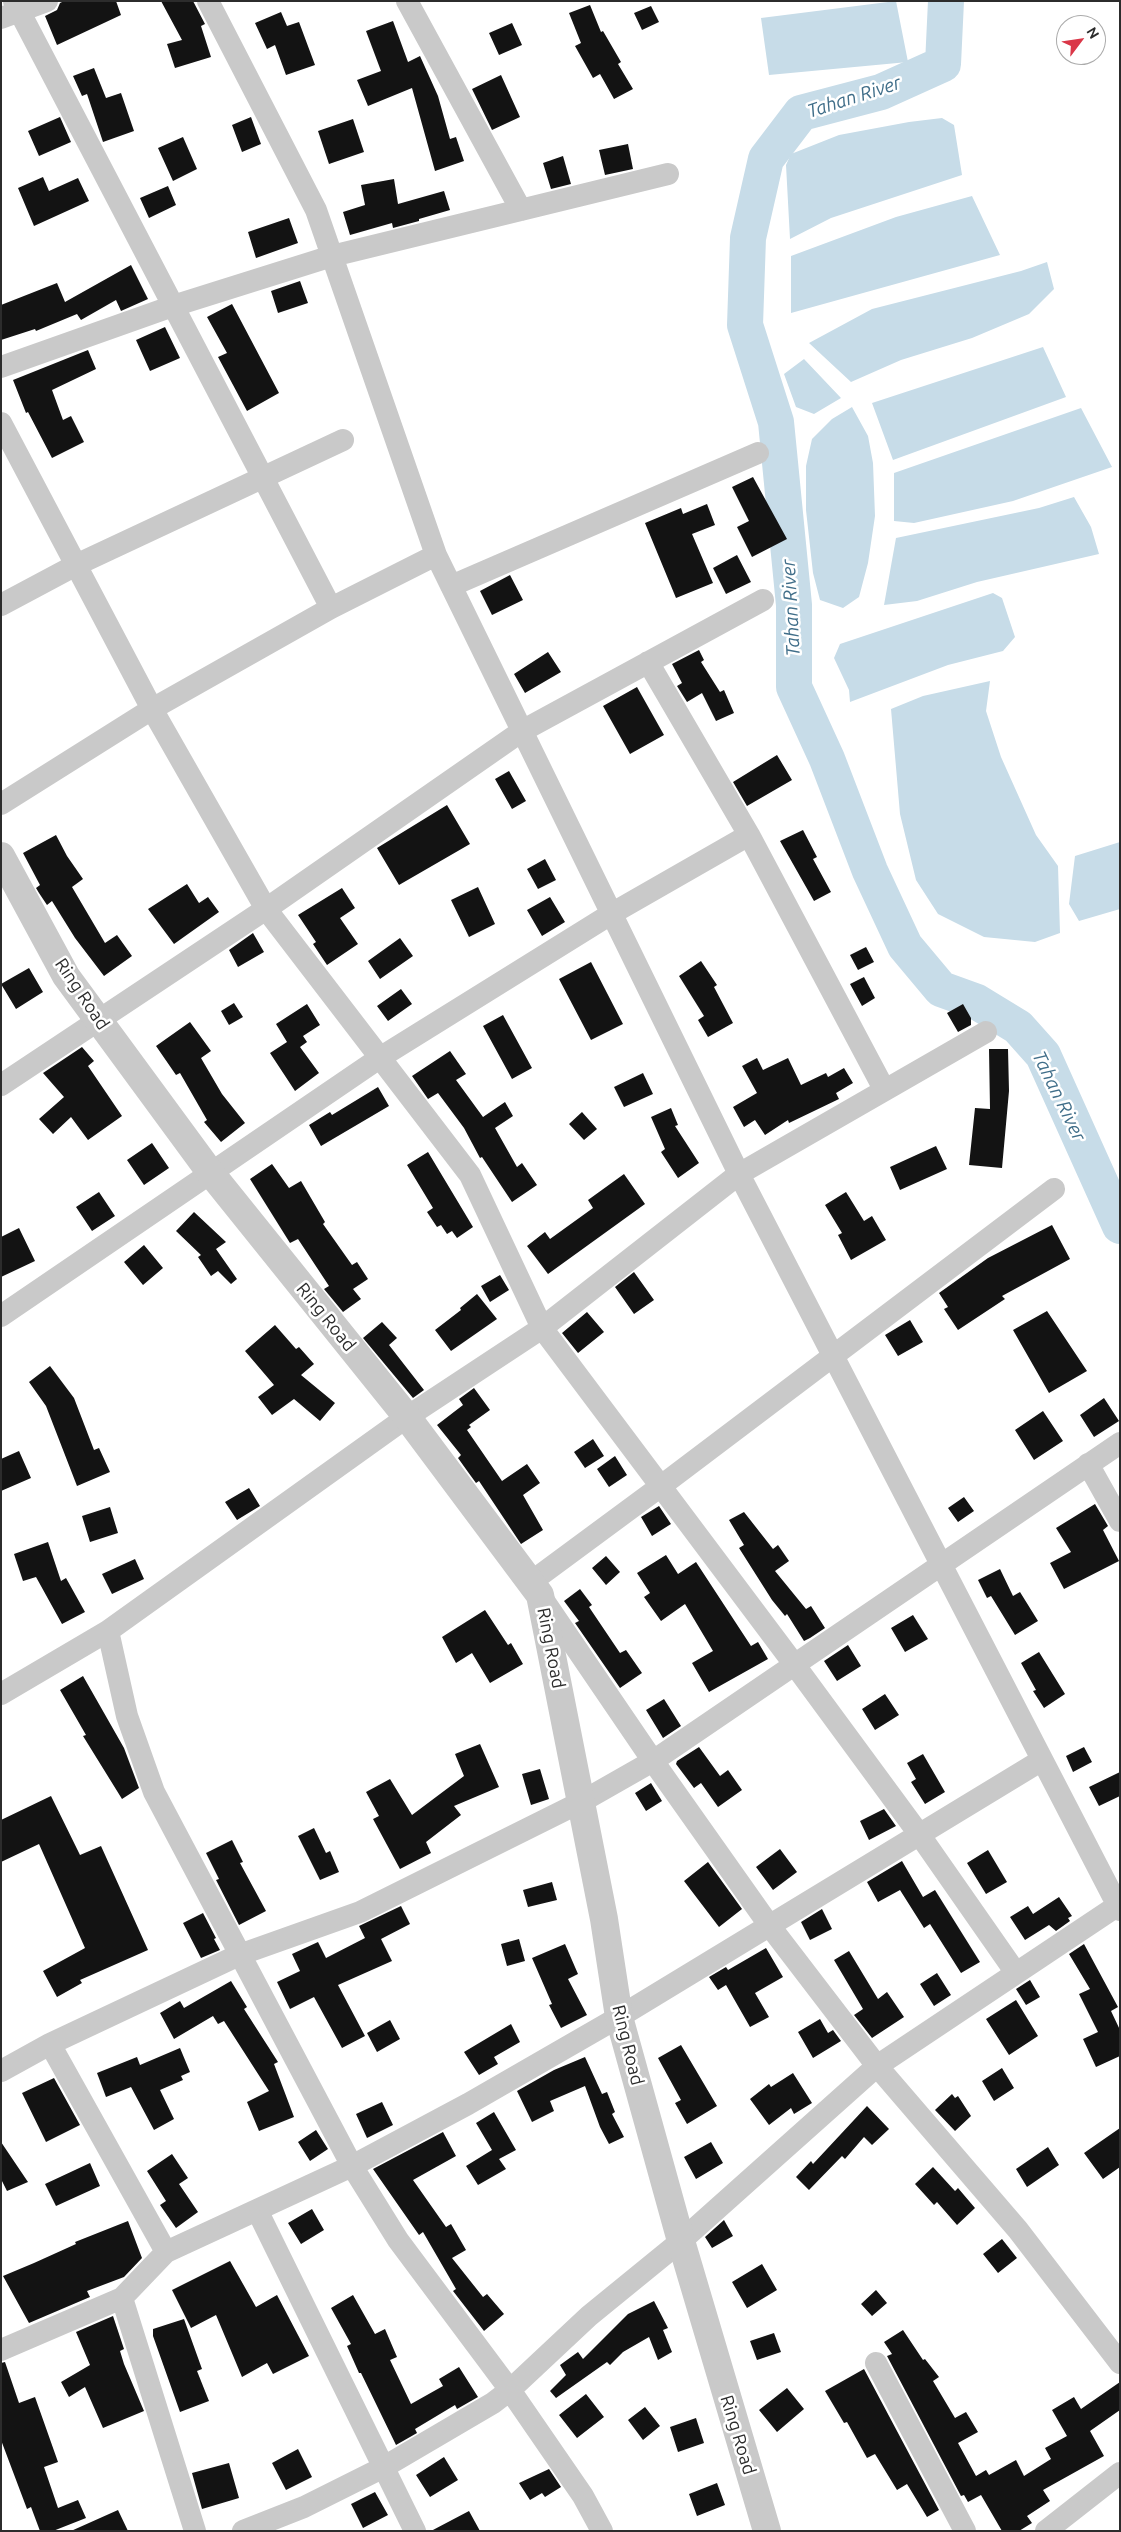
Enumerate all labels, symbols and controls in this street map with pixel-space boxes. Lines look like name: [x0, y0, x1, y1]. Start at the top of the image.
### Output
north arrow: [1056, 15, 1106, 65]
text: N: [1083, 24, 1103, 41]
water label: Tahan River: [804, 71, 904, 123]
water label: Tahan River: [777, 559, 805, 657]
street label: Ring Road: [50, 954, 114, 1034]
water label: Tahan River: [1027, 1047, 1091, 1145]
street label: Ring Road: [292, 1278, 360, 1356]
street label: Ring Road: [533, 1606, 569, 1690]
street label: Ring Road: [608, 2003, 648, 2087]
street label: Ring Road: [716, 2393, 760, 2477]

